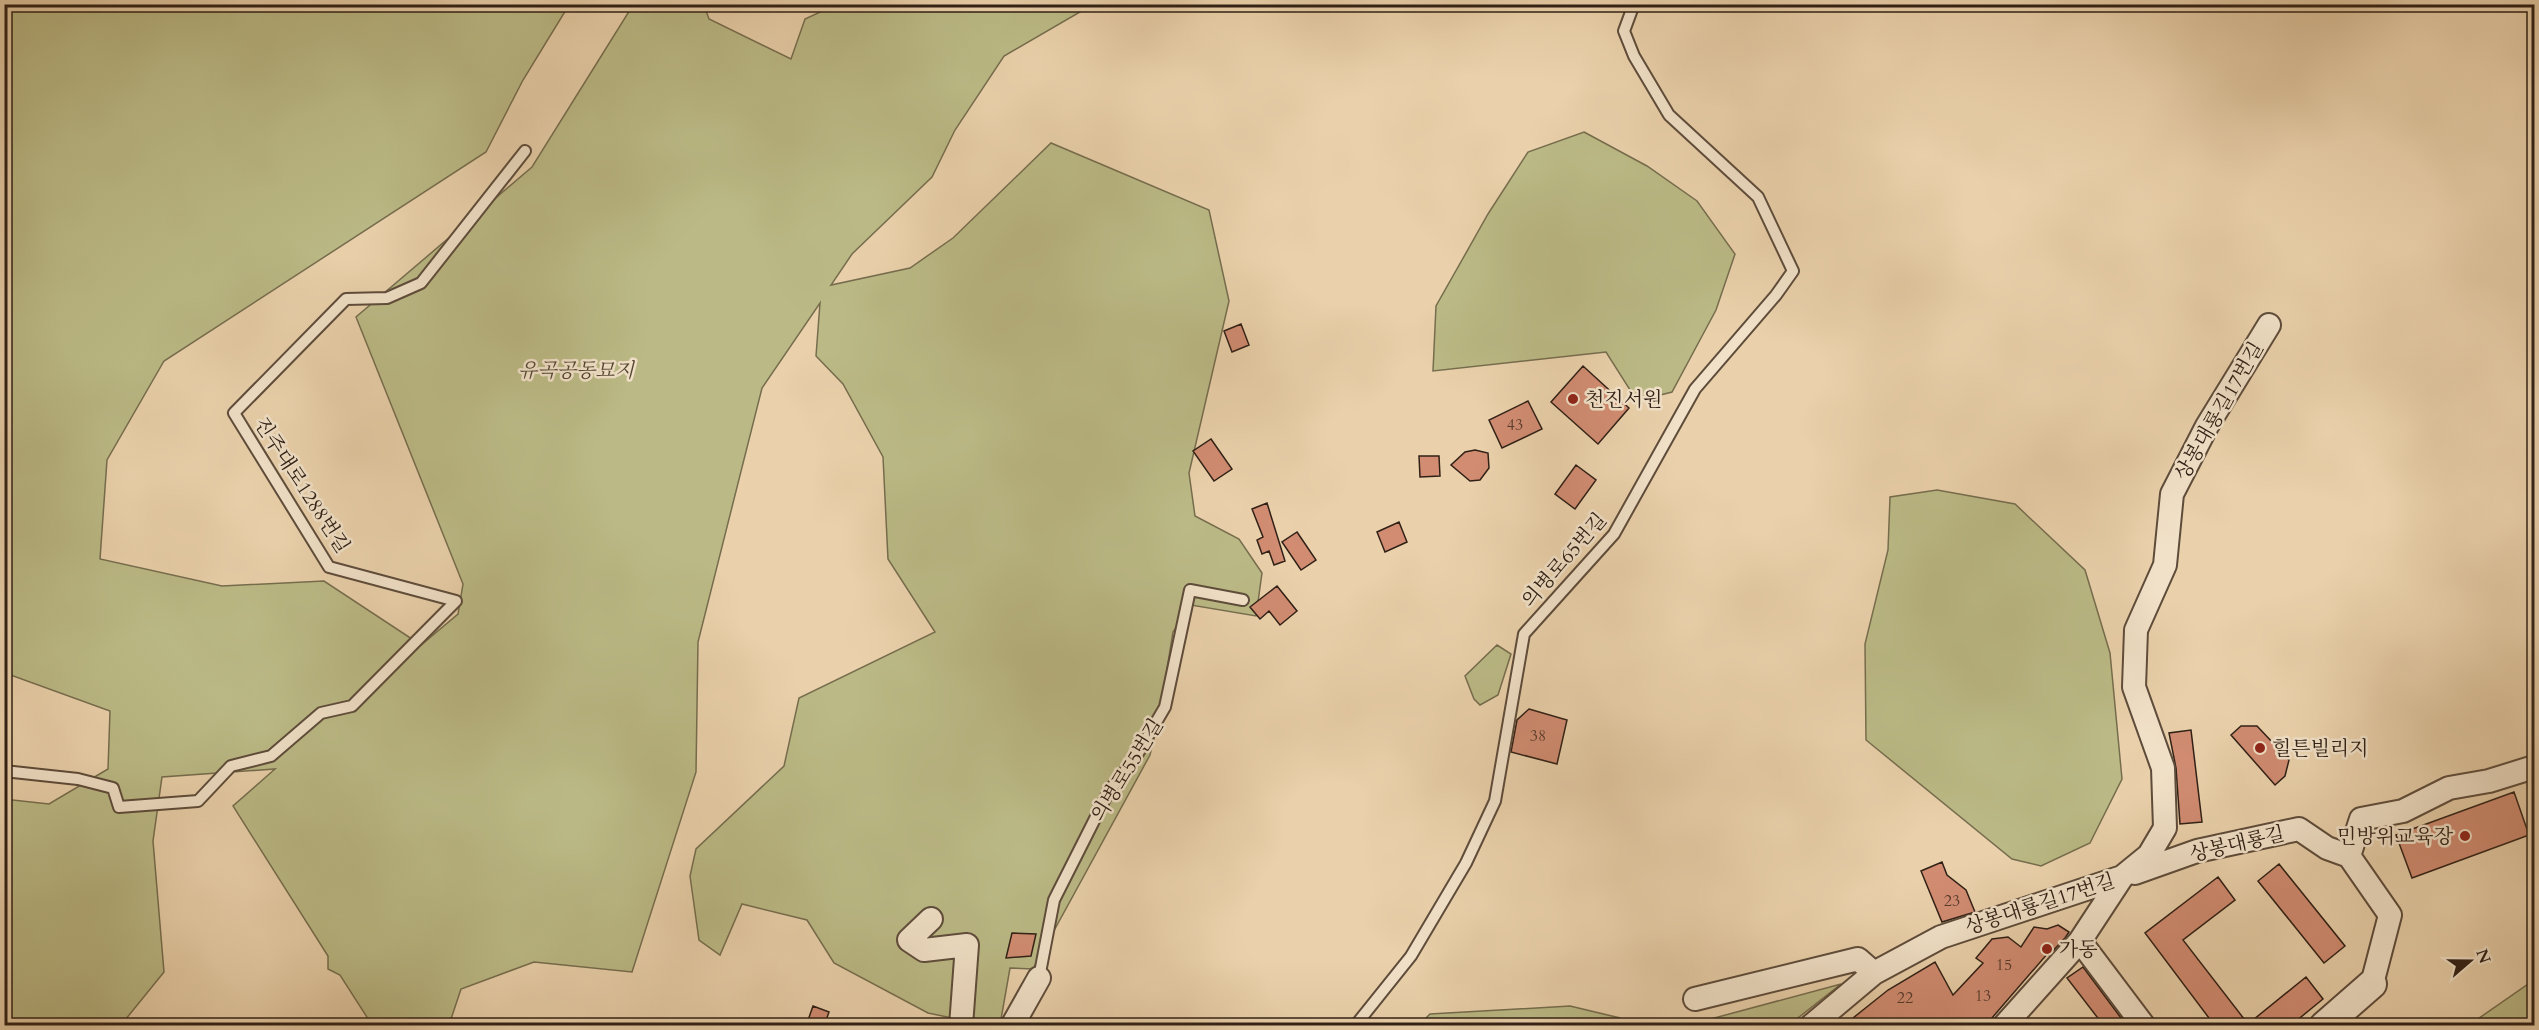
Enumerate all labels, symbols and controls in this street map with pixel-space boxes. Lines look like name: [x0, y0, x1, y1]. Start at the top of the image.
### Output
street label: 상봉대룡길17번길: [2168, 337, 2270, 485]
park label: 유곡공동묘지: [518, 357, 636, 384]
place label: 천진서원: [1585, 386, 1662, 413]
marker: 천진서원: [1566, 392, 1580, 406]
street label: 진주대로1288번길: [248, 412, 356, 558]
house number: 43: [1507, 414, 1523, 436]
street label: 의병로65번길: [1515, 507, 1613, 613]
street label: 의병로55번길: [1085, 713, 1169, 827]
house number: 38: [1530, 725, 1546, 747]
place label: 힐튼빌리지: [2272, 735, 2369, 762]
marker: 힐튼빌리지: [2253, 741, 2267, 755]
street label: 상봉대룡길: [2187, 820, 2287, 868]
place label: 민방위교육장: [2337, 823, 2454, 850]
marker: 민방위교육장: [2458, 829, 2472, 843]
street label: 상봉대룡길17번길: [1962, 867, 2118, 941]
house number: 23: [1944, 890, 1960, 912]
north arrow: [2440, 931, 2500, 991]
place label: 가동: [2059, 936, 2098, 963]
marker: 가동: [2040, 942, 2054, 956]
text: N: [2470, 946, 2496, 967]
house number: 15: [1996, 954, 2012, 976]
house number: 13: [1975, 985, 1991, 1007]
house number: 22: [1897, 987, 1913, 1009]

